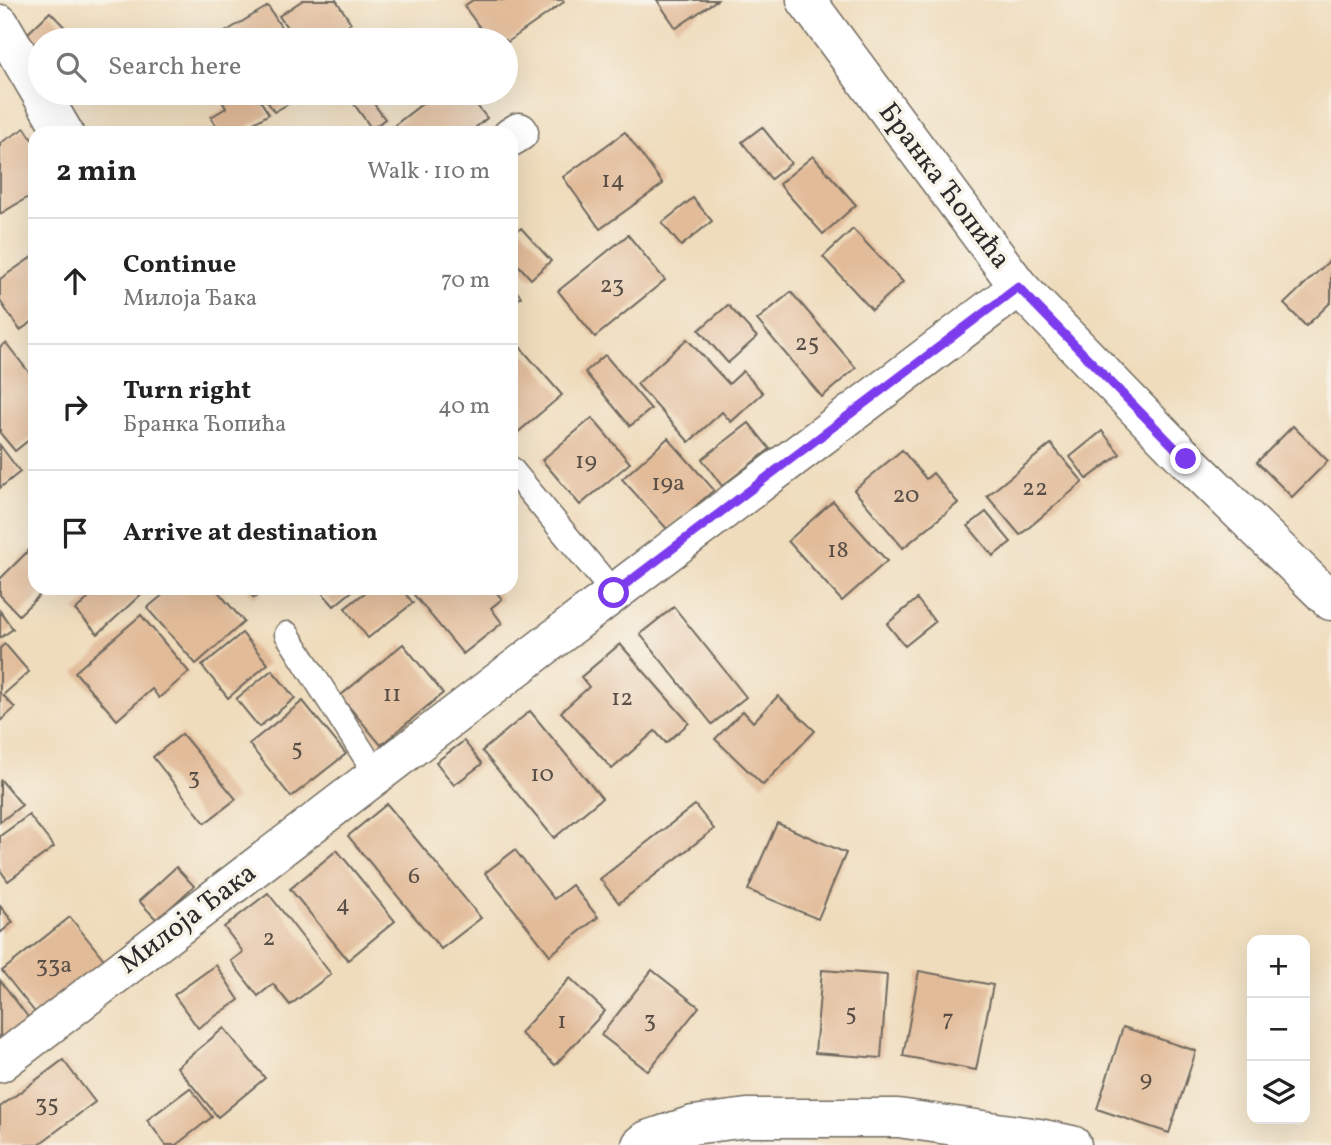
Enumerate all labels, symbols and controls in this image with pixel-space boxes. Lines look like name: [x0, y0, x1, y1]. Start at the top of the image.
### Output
search box: [28, 28, 518, 105]
icon: search: [52, 48, 90, 86]
text: Search here: [108, 49, 241, 85]
street label: Бранка Ћопића: [869, 95, 1019, 277]
text: 2 min: [56, 151, 137, 193]
text: Walk · 110 m: [367, 156, 490, 188]
house number: 14: [601, 164, 625, 198]
text: Continue: [123, 247, 236, 283]
icon: ahead: [56, 262, 94, 300]
text: 70 m: [441, 265, 490, 297]
house number: 23: [600, 269, 624, 303]
text: Милоја Ђака: [123, 283, 257, 315]
house number: 25: [795, 327, 819, 361]
text: Turn right: [123, 373, 251, 409]
icon: right: [56, 388, 94, 426]
text: 40 m: [438, 391, 490, 423]
text: Бранка Ћопића: [123, 409, 287, 441]
route end: [1170, 443, 1201, 474]
house number: 19: [575, 445, 597, 479]
house number: 19a: [651, 467, 685, 501]
house number: 22: [1022, 472, 1048, 506]
house number: 20: [892, 479, 920, 513]
icon: arrive: [56, 514, 94, 552]
text: Arrive at destination: [123, 515, 378, 551]
house number: 18: [827, 534, 849, 568]
route start: [598, 577, 629, 608]
house number: 11: [383, 678, 401, 712]
house number: 12: [611, 682, 633, 716]
house number: 5: [291, 732, 303, 766]
house number: 10: [530, 758, 554, 792]
house number: 3: [188, 761, 200, 795]
street label: Милоја Ђака: [111, 854, 265, 984]
house number: 6: [408, 860, 420, 894]
house number: 4: [336, 888, 350, 922]
house number: 2: [263, 922, 275, 956]
map controls: [1247, 935, 1310, 1124]
button: +: [1247, 935, 1310, 998]
house number: 33a: [36, 949, 72, 983]
house number: 5: [845, 997, 857, 1031]
button: −: [1247, 998, 1310, 1061]
house number: 7: [942, 1003, 954, 1037]
house number: 3: [644, 1004, 656, 1038]
house number: 1: [557, 1005, 567, 1039]
button: layers: [1247, 1061, 1310, 1124]
house number: 9: [1140, 1063, 1152, 1097]
house number: 35: [35, 1088, 59, 1122]

